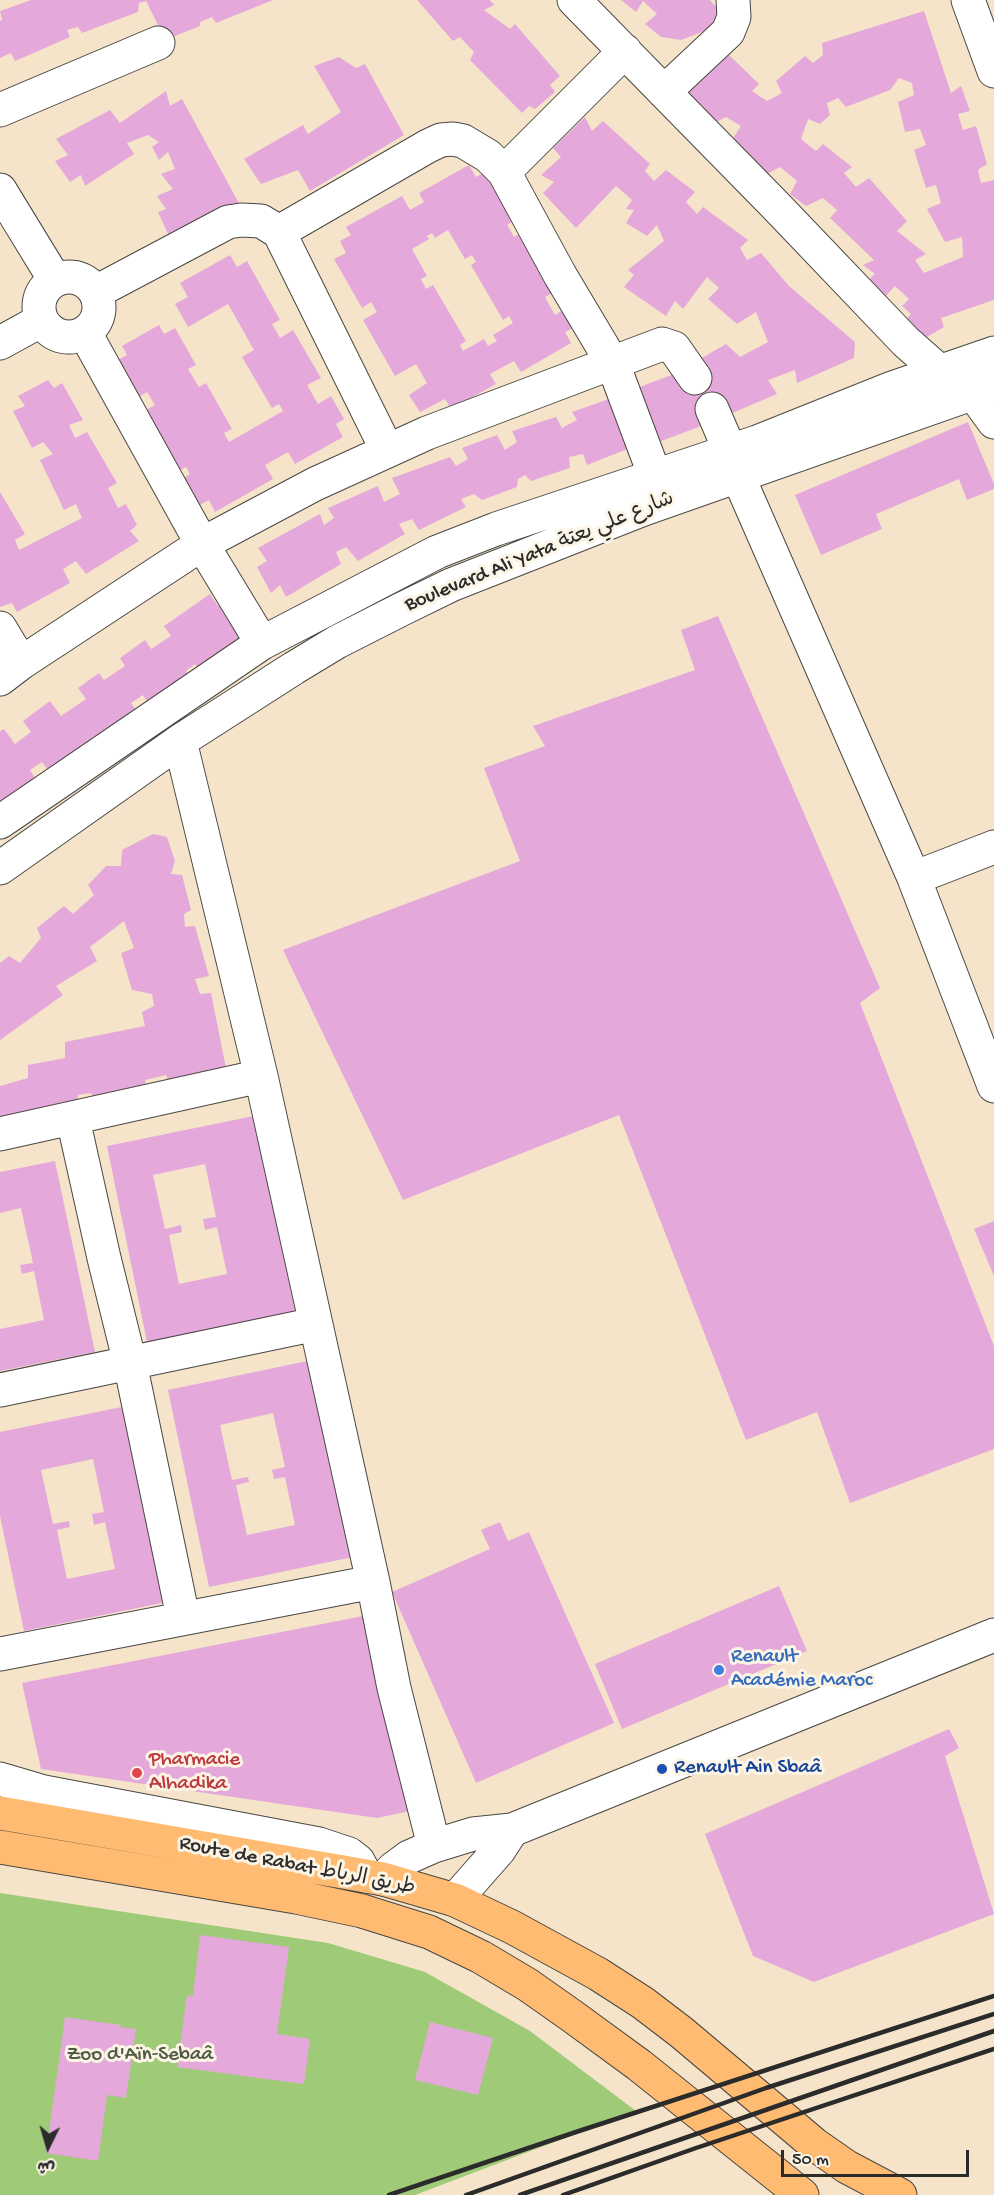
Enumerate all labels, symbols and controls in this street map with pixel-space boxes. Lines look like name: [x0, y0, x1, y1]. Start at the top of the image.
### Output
street label: Boulevard Ali Yata شارع علي يعتة: [402, 487, 678, 619]
place label: Renault Académie Maroc: [731, 1645, 872, 1695]
marker: Renault Académie Maroc: [712, 1663, 726, 1677]
place label: Pharmacie Alhadika: [149, 1748, 240, 1798]
place label: Renault Ain Sbaâ: [674, 1756, 822, 1782]
marker: Renault Ain Sbaâ: [655, 1762, 669, 1776]
marker: Pharmacie Alhadika: [130, 1766, 144, 1780]
street label: Route de Rabat طريق الرباط: [177, 1832, 417, 1902]
park label: Zoo d'Aïn-Sebaâ: [67, 2043, 213, 2069]
north arrow: [18, 2117, 78, 2177]
scale bar: [784, 2138, 972, 2176]
text: 50 m: [792, 2150, 829, 2171]
text: ش: [37, 2155, 56, 2176]

